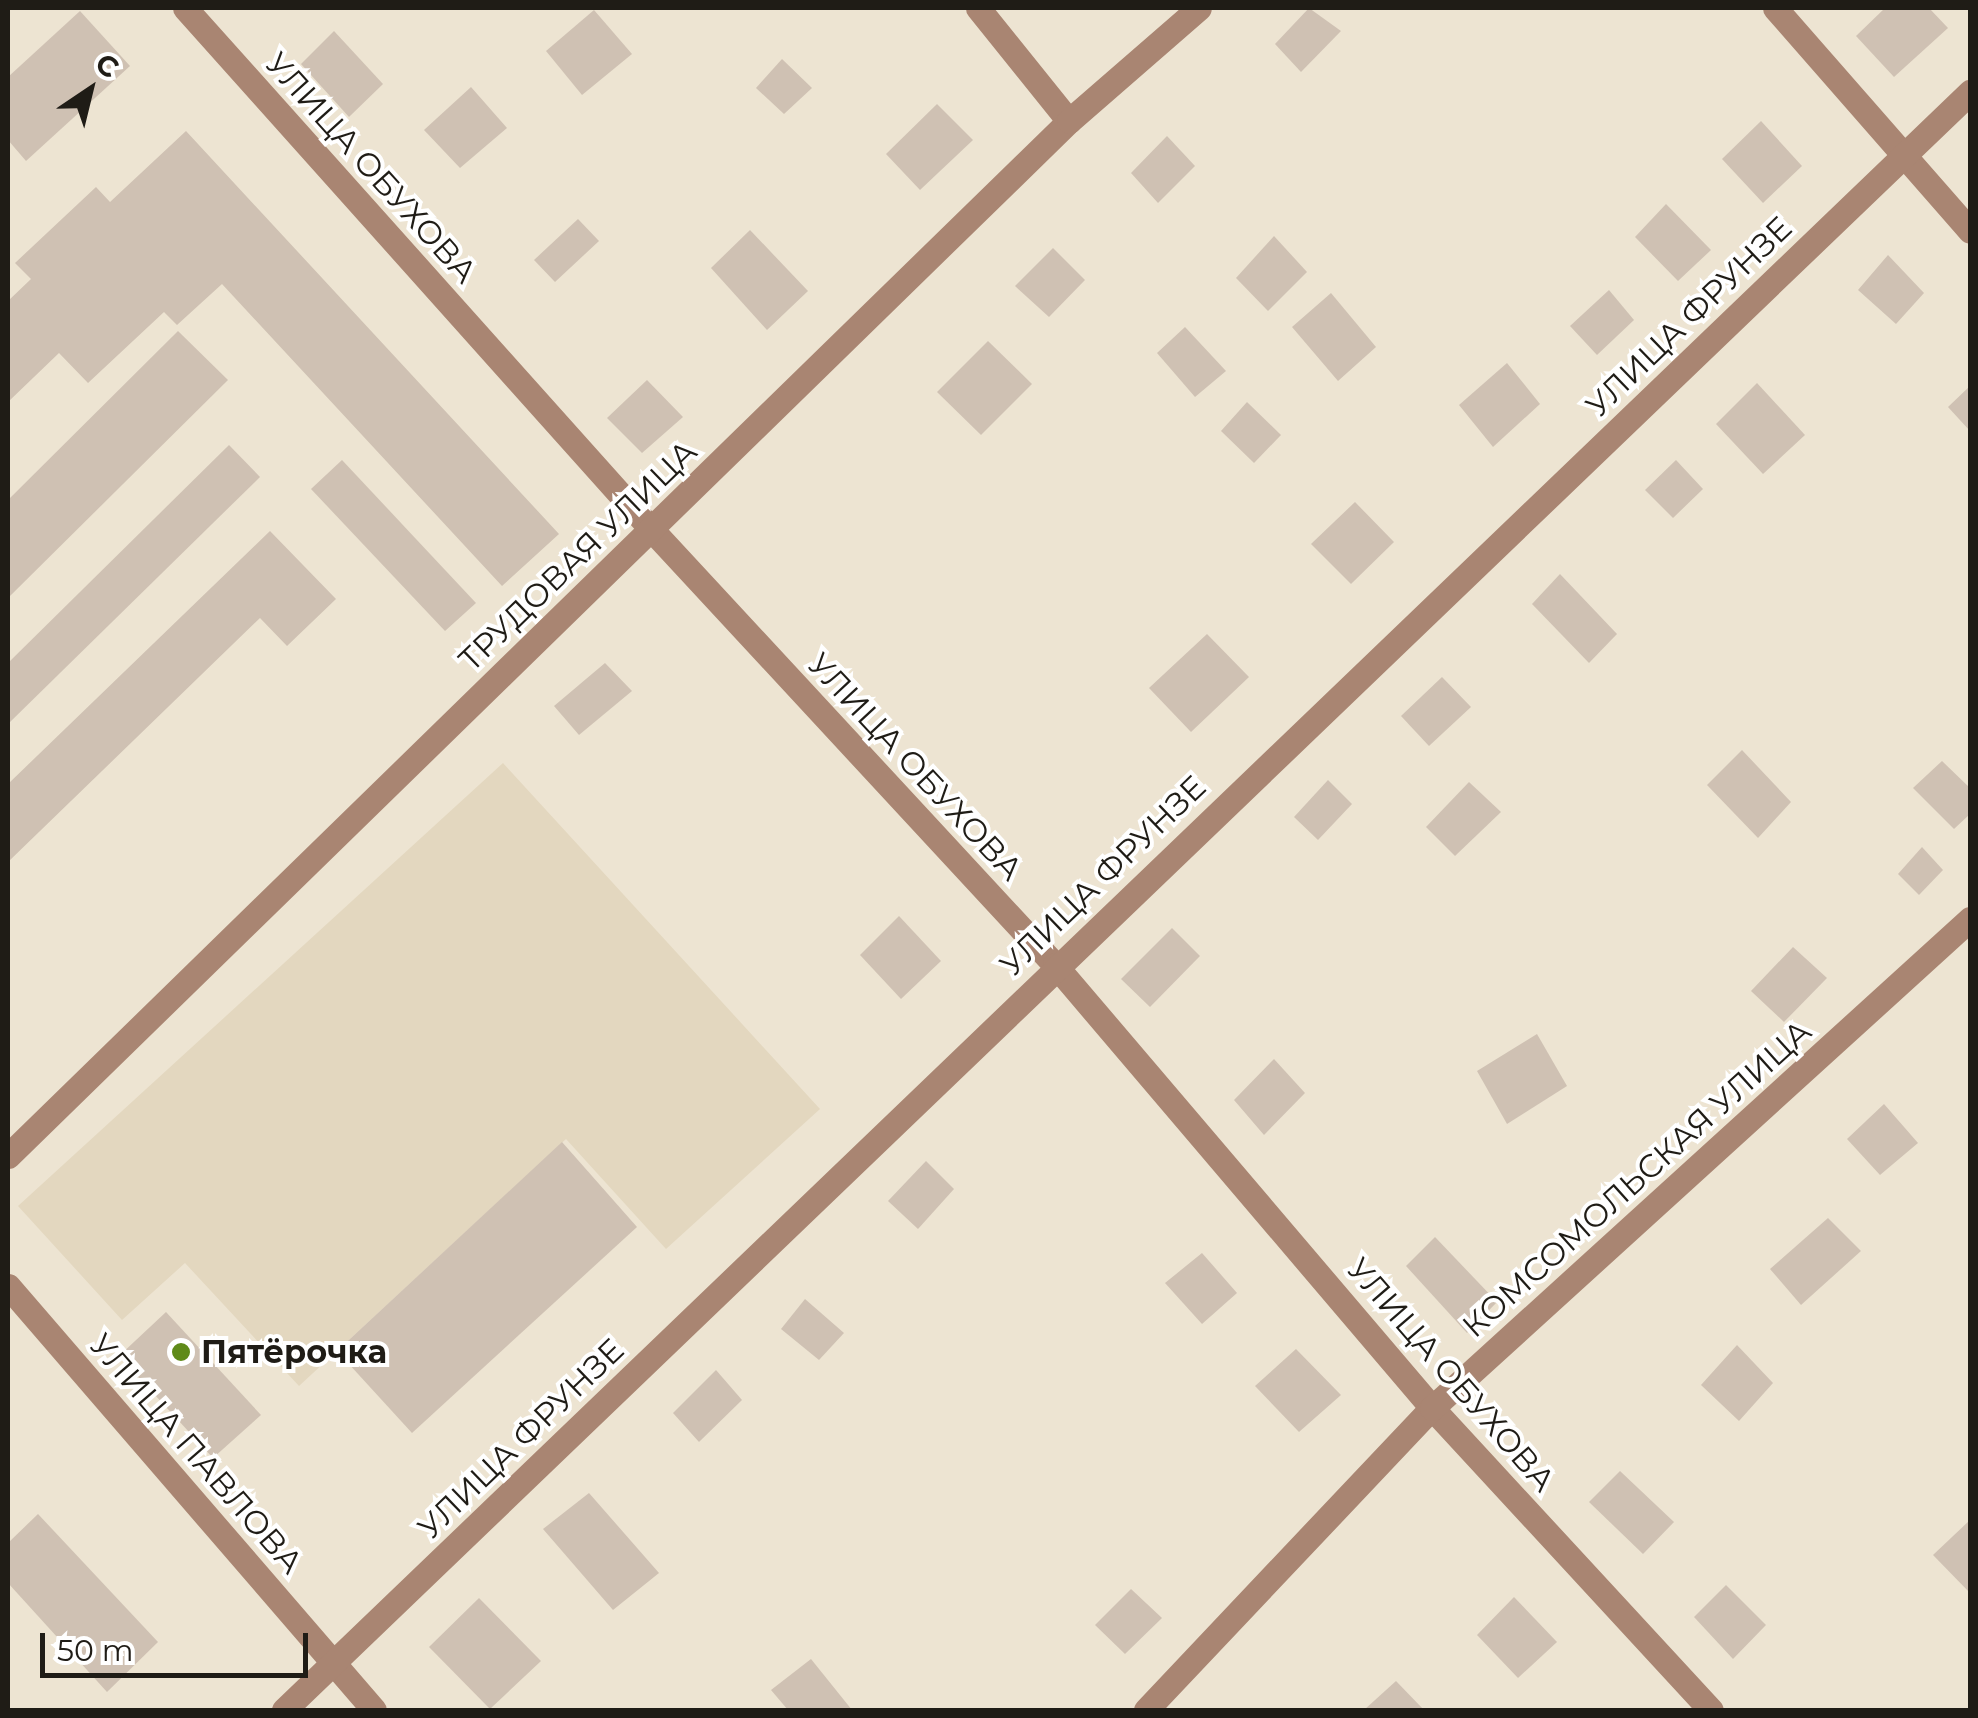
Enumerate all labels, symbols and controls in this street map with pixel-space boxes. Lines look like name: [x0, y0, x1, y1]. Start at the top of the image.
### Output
north arrow: [40, 40, 140, 140]
street label: УЛИЦА ОБУХОВА: [257, 45, 485, 291]
text: С: [89, 46, 125, 85]
street label: УЛИЦА ФРУНЗЕ: [1578, 209, 1800, 425]
street label: ТРУДОВАЯ УЛИЦА: [451, 433, 705, 679]
street label: УЛИЦА ОБУХОВА: [800, 645, 1030, 889]
street label: УЛИЦА ФРУНЗЕ: [992, 768, 1214, 984]
street label: КОМСОМОЛЬСКАЯ УЛИЦА: [1455, 1012, 1819, 1346]
street label: УЛИЦА ОБУХОВА: [1339, 1250, 1563, 1500]
street label: УЛИЦА ПАВЛОВА: [81, 1326, 311, 1582]
street label: УЛИЦА ФРУНЗЕ: [410, 1331, 632, 1547]
place label: Пятёрочка: [201, 1333, 387, 1371]
marker: Пятёрочка: [170, 1341, 192, 1363]
scale bar: [45, 1613, 312, 1675]
text: 50 m: [57, 1632, 134, 1669]

